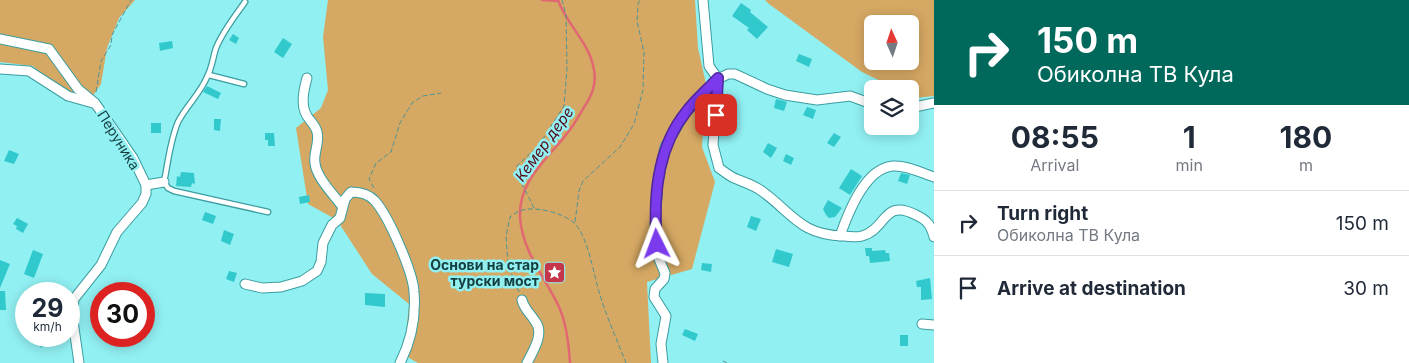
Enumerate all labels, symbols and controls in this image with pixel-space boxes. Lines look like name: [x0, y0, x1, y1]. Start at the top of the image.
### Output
north arrow: [864, 15, 919, 70]
map controls: [864, 15, 919, 135]
text: 150 m: [1037, 19, 1138, 61]
icon: right: [954, 20, 1019, 85]
text: Обиколна ТВ Кула: [1037, 61, 1234, 87]
button: layers: [864, 80, 919, 135]
pin: [695, 94, 737, 136]
icon: arrive: [702, 101, 730, 129]
water label: Кемер дере: [511, 103, 577, 185]
street label: Перуника: [94, 107, 144, 173]
text: 08:55: [1011, 119, 1099, 155]
text: 1: [1183, 119, 1196, 155]
text: 180: [1280, 119, 1332, 155]
text: Arrival: [1030, 155, 1079, 175]
text: min: [1176, 155, 1203, 175]
text: m: [1299, 155, 1313, 175]
text: Turn right: [997, 202, 1088, 225]
icon: right: [954, 209, 982, 237]
text: 150 m: [1336, 212, 1389, 235]
position arrow: [630, 217, 682, 269]
text: Обиколна ТВ Кула: [997, 225, 1140, 245]
place label: Основи на стар турски мост: [430, 256, 539, 289]
place icon: Основи на стар турски мост: [543, 260, 567, 284]
icon: arrive: [954, 274, 982, 302]
text: Arrive at destination: [997, 277, 1186, 300]
text: 30 m: [1343, 277, 1389, 300]
speed limit sign: 30: [90, 282, 155, 347]
text: 29: [32, 293, 63, 323]
text: km/h: [33, 319, 62, 334]

